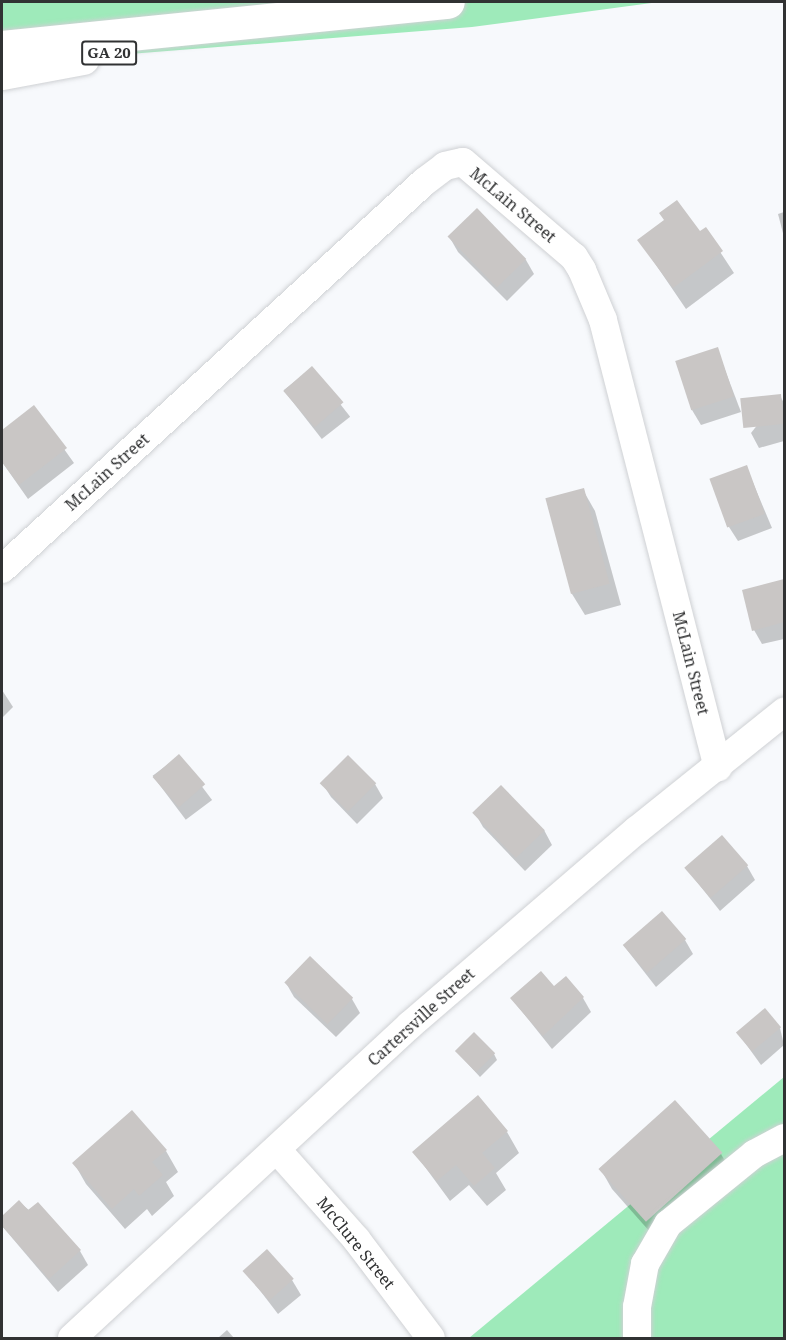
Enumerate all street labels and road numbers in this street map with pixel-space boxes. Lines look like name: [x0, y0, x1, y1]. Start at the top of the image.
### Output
road number: GA 20: [80, 41, 138, 65]
street label: McLain Street: [466, 164, 560, 246]
street label: McLain Street: [61, 429, 153, 515]
street label: McLain Street: [669, 609, 713, 717]
street label: Cartersville Street: [364, 964, 478, 1070]
street label: McClure Street: [313, 1193, 399, 1293]

